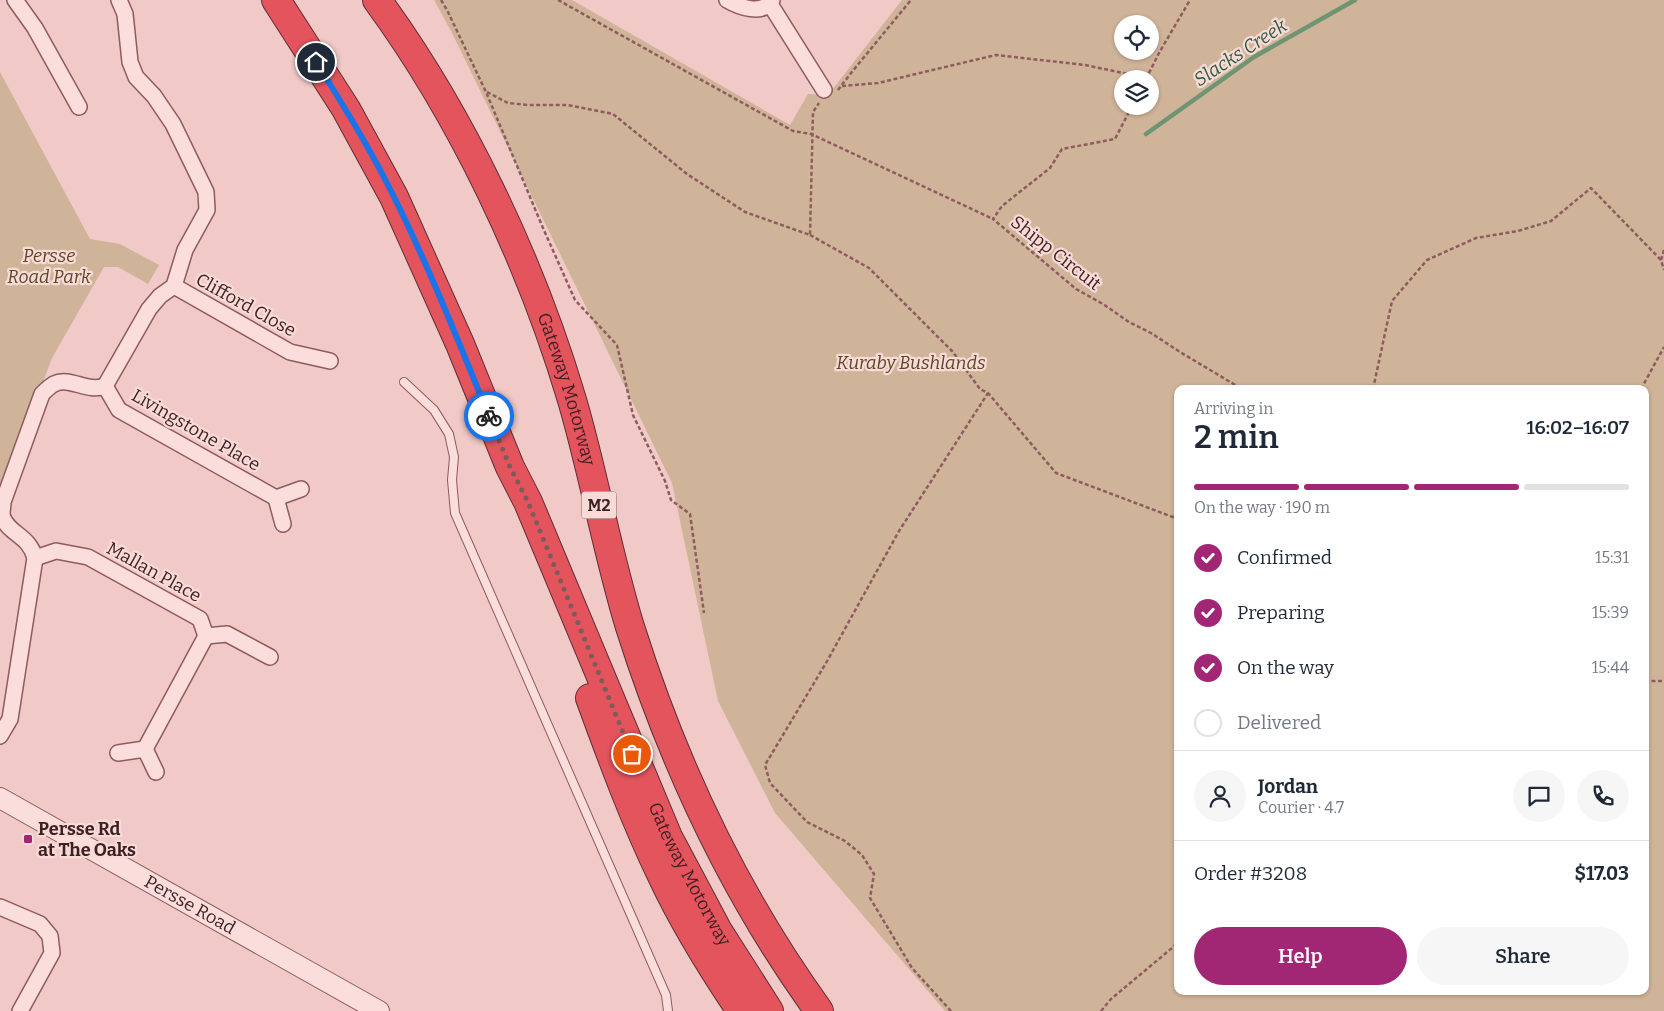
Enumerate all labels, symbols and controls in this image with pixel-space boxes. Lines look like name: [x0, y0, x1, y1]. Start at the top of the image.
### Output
water label: Slacks Creek: [1189, 13, 1292, 91]
map controls: [1114, 15, 1159, 115]
button: locate: [1114, 15, 1159, 60]
pin: [295, 41, 337, 83]
icon: home: [302, 48, 330, 76]
button: layers: [1114, 70, 1159, 115]
street label: Shipp Circuit: [1007, 211, 1106, 295]
park label: Persse Road Park: [7, 245, 91, 288]
street label: Clifford Close: [192, 268, 300, 342]
street label: Gateway Motorway: [533, 310, 600, 468]
park label: Kuraby Bushlands: [836, 352, 986, 374]
street label: Livingstone Place: [128, 384, 264, 476]
courier: [464, 391, 514, 441]
text: Arriving in: [1194, 399, 1273, 418]
icon: bike: [475, 402, 503, 430]
text: 16:02–16:07: [1526, 416, 1629, 439]
text: 2 min: [1194, 418, 1279, 456]
road number: M2: [582, 492, 616, 518]
text: On the way · 190 m: [1194, 498, 1330, 517]
street label: Mallan Place: [103, 537, 205, 607]
icon: check: [1194, 544, 1222, 572]
text: Confirmed: [1237, 546, 1332, 569]
text: 15:31: [1595, 548, 1629, 567]
icon: check: [1194, 599, 1222, 627]
text: Preparing: [1237, 601, 1325, 624]
text: 15:39: [1592, 603, 1629, 622]
icon: check: [1194, 654, 1222, 682]
text: On the way: [1237, 656, 1334, 679]
text: 15:44: [1592, 658, 1629, 677]
text: Delivered: [1237, 711, 1321, 734]
pin: [611, 733, 653, 775]
icon: bag: [618, 740, 646, 768]
button: person: [1194, 770, 1246, 822]
button: chat: [1513, 770, 1565, 822]
button: phone: [1577, 770, 1629, 822]
text: Jordan: [1258, 775, 1318, 798]
text: Courier · 4.7: [1258, 798, 1344, 817]
street label: Gateway Motorway: [644, 799, 736, 951]
place label: Persse Rd at The Oaks: [38, 818, 136, 861]
marker: Persse Rd at The Oaks: [22, 833, 34, 845]
text: Order #3208: [1194, 862, 1307, 885]
text: $17.03: [1575, 862, 1629, 885]
street label: Persse Road: [141, 870, 240, 939]
button: Help: [1194, 927, 1407, 985]
button: Share: [1417, 927, 1629, 985]

